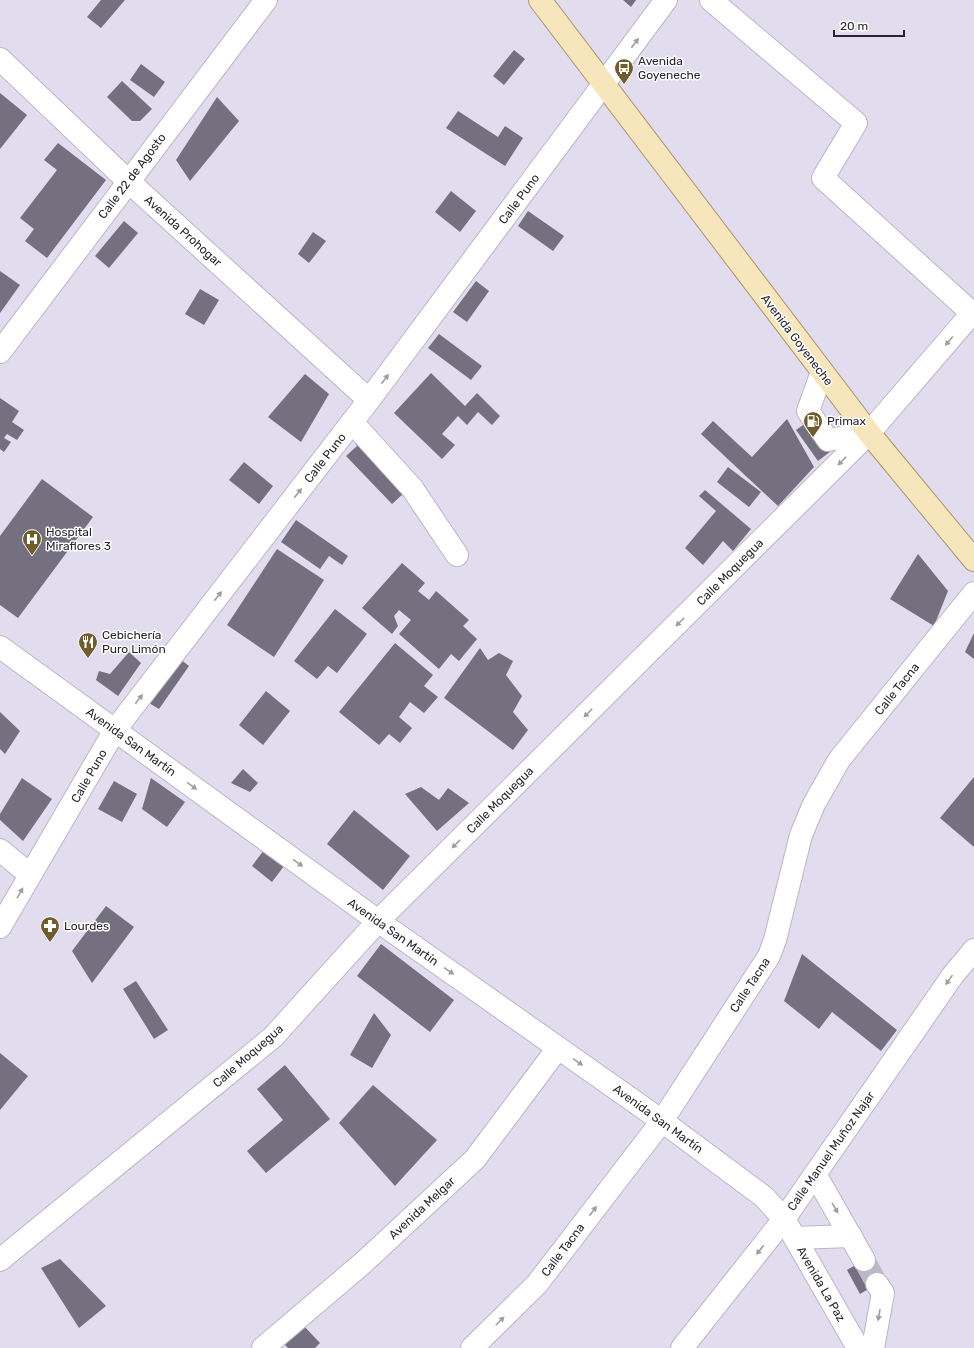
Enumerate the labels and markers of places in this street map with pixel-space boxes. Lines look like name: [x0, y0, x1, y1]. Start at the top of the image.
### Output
place label: Avenida Goyeneche: [638, 54, 701, 82]
bus stop icon: Avenida Goyeneche: [613, 57, 635, 85]
fuel station icon: Primax: [802, 410, 824, 438]
place label: Primax: [827, 414, 866, 428]
place label: Hospital Miraflores 3: [46, 525, 111, 553]
hospital icon: Hospital Miraflores 3: [21, 528, 43, 556]
place label: Cebichería Puro Limón: [102, 628, 166, 656]
restaurant icon: Cebichería Puro Limón: [77, 631, 99, 659]
pharmacy icon: Lourdes: [39, 915, 61, 943]
place label: Lourdes: [64, 919, 109, 933]

